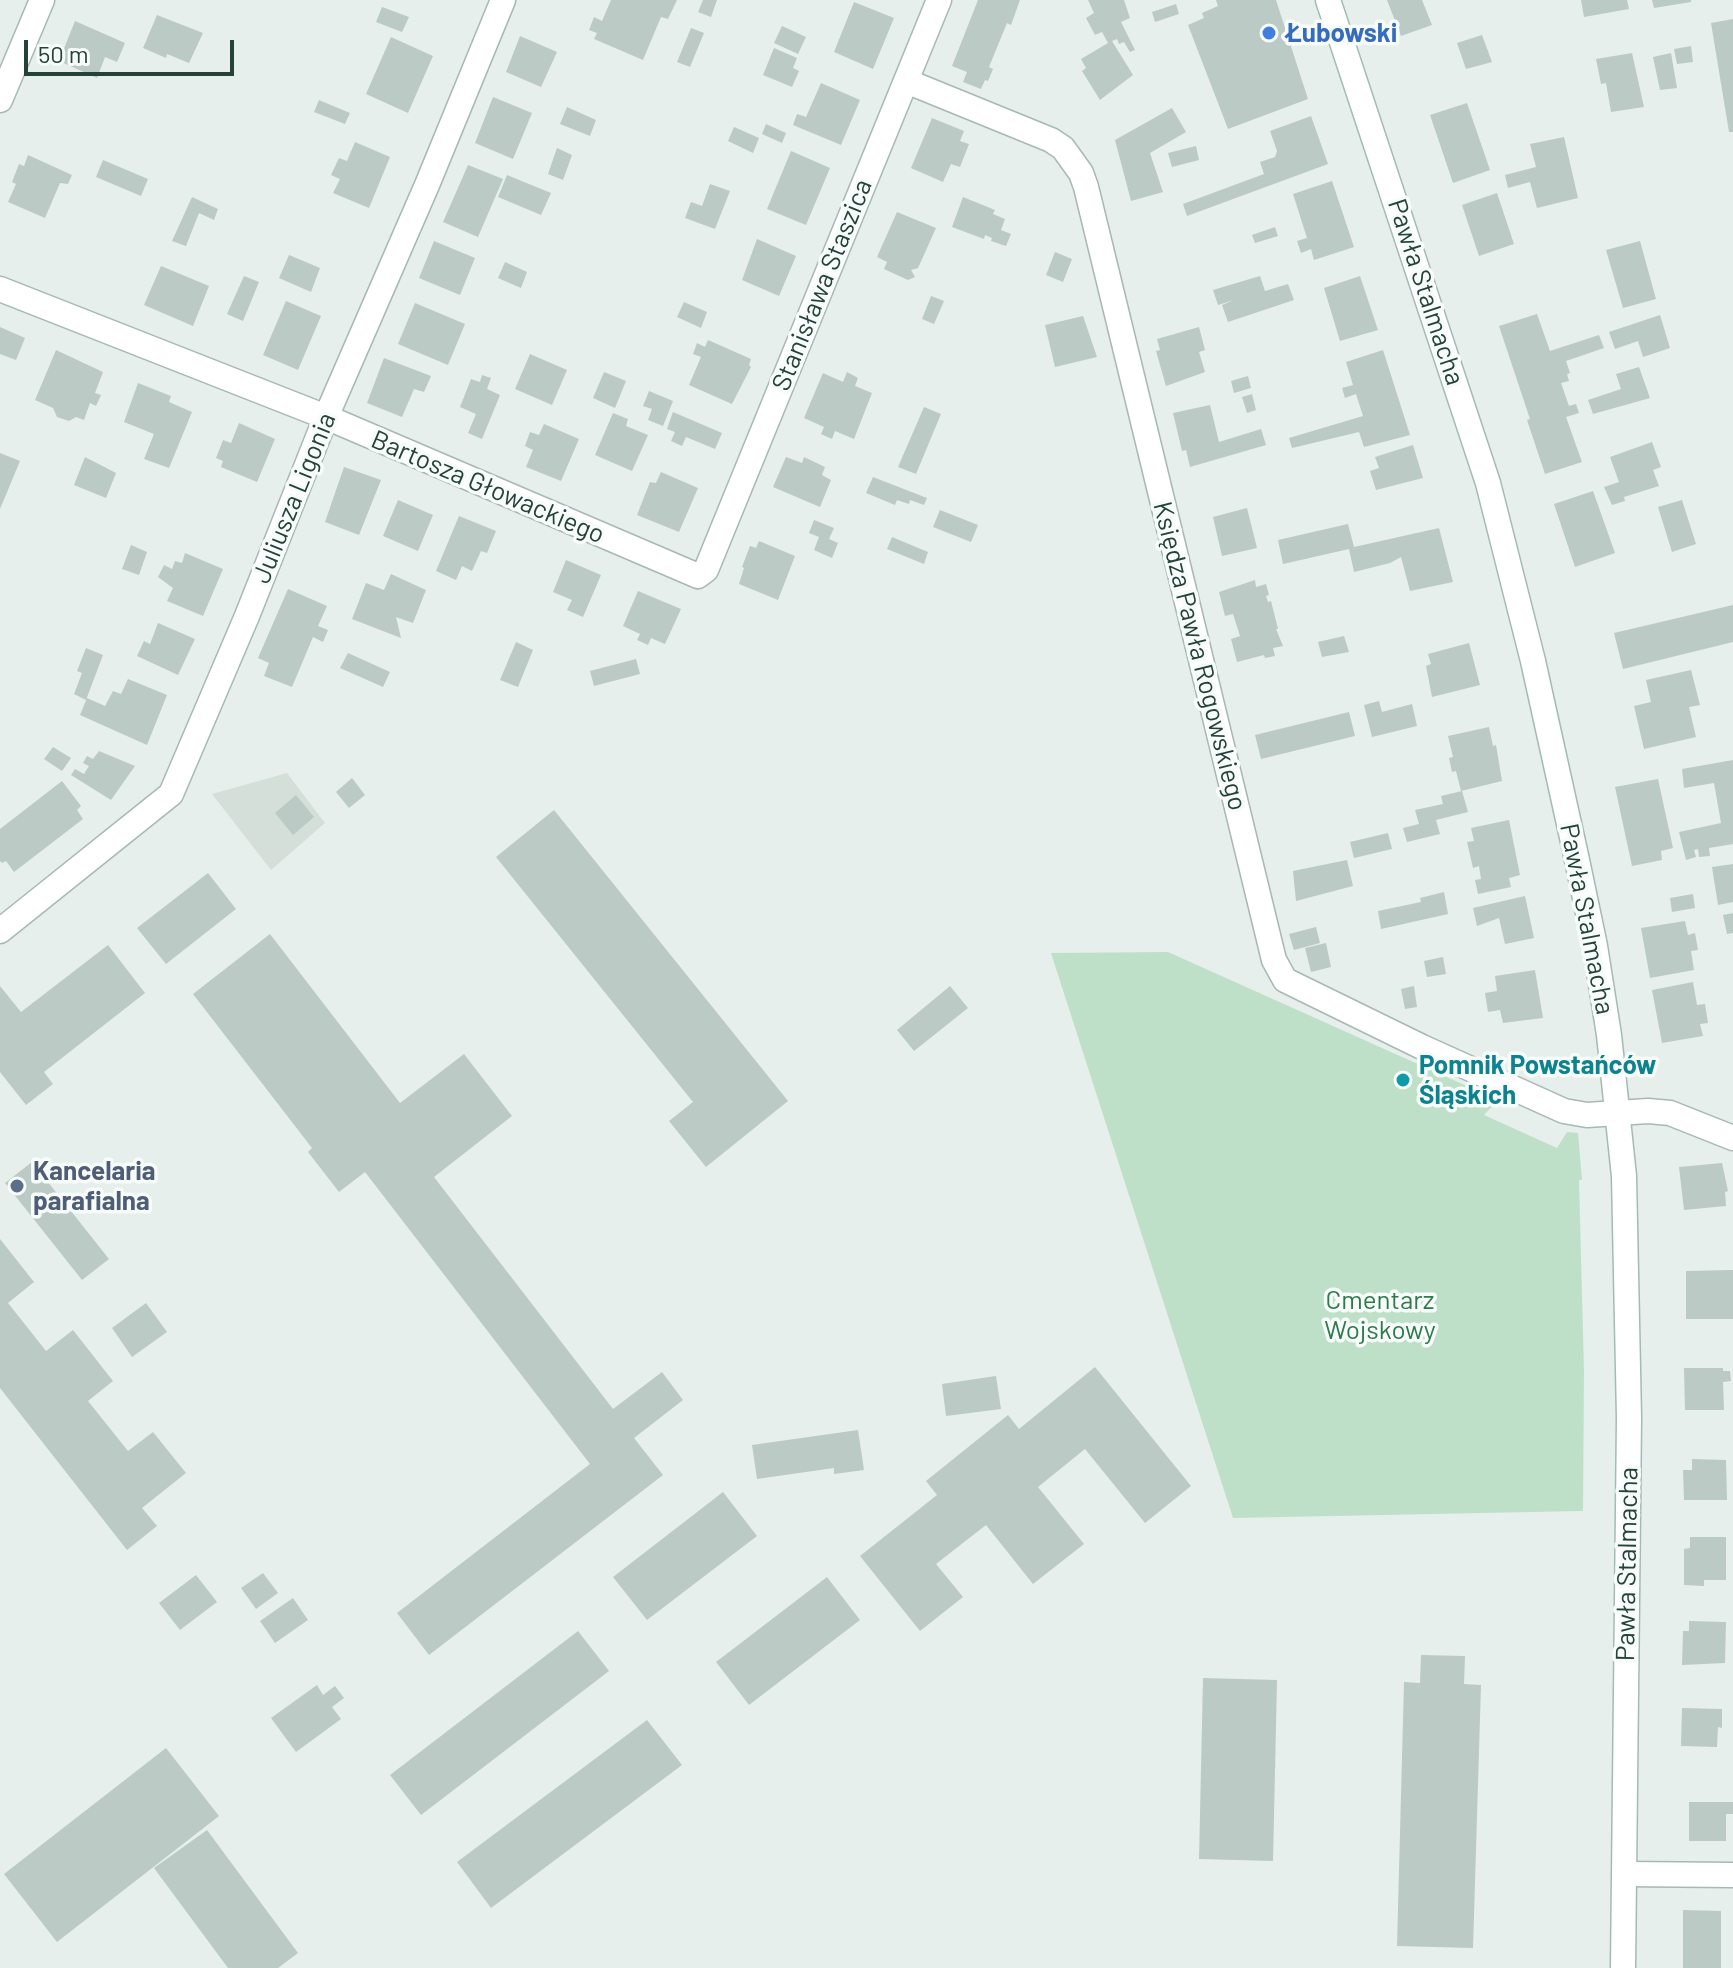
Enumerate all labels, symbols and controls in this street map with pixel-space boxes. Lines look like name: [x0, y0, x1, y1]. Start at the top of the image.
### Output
place label: Łubowski: [1285, 17, 1397, 49]
scale bar: [28, 24, 238, 74]
marker: Łubowski: [1260, 24, 1278, 42]
text: 50 m: [38, 39, 89, 68]
street label: Stanisława Staszica: [765, 175, 879, 395]
street label: Pawła Stalmacha: [1381, 195, 1471, 389]
street label: Juliusza Ligonia: [246, 408, 342, 588]
street label: Bartosza Głowackiego: [367, 424, 609, 550]
street label: Księdza Pawła Rogowskiego: [1147, 498, 1253, 814]
street label: Pawła Stalmacha: [1553, 821, 1621, 1017]
place label: Pomnik Powstańców Śląskich: [1419, 1049, 1656, 1110]
marker: Pomnik Powstańców Śląskich: [1394, 1071, 1412, 1089]
place label: Kancelaria parafialna: [33, 1155, 156, 1216]
marker: Kancelaria parafialna: [8, 1177, 26, 1195]
park label: Cmentarz Wojskowy: [1324, 1284, 1436, 1346]
street label: Pawła Stalmacha: [1610, 1467, 1644, 1661]

